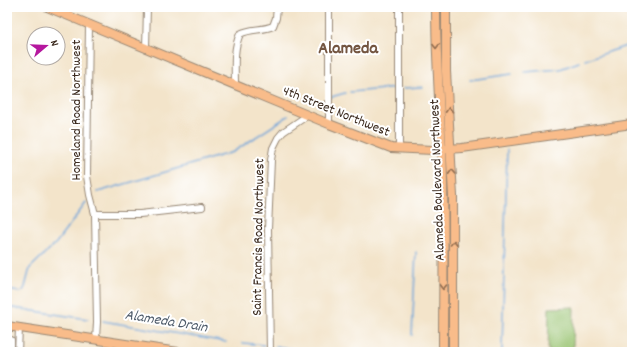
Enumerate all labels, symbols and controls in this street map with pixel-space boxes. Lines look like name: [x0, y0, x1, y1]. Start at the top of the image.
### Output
north arrow: [26, 26, 66, 66]
district label: Alameda: [318, 37, 378, 62]
text: N: [45, 38, 62, 49]
street label: Homeland Road Northwest: [67, 40, 87, 180]
one-way arrow: [432, 43, 441, 49]
street label: 4th Street Northwest: [279, 81, 393, 143]
street label: Alameda Boulevard Northwest: [425, 99, 451, 261]
one-way arrow: [444, 107, 453, 113]
street label: Saint Francis Road Northwest: [248, 158, 270, 316]
one-way arrow: [448, 169, 457, 175]
one-way arrow: [450, 240, 458, 246]
one-way arrow: [439, 284, 447, 290]
water label: Alameda Drain: [123, 305, 210, 340]

